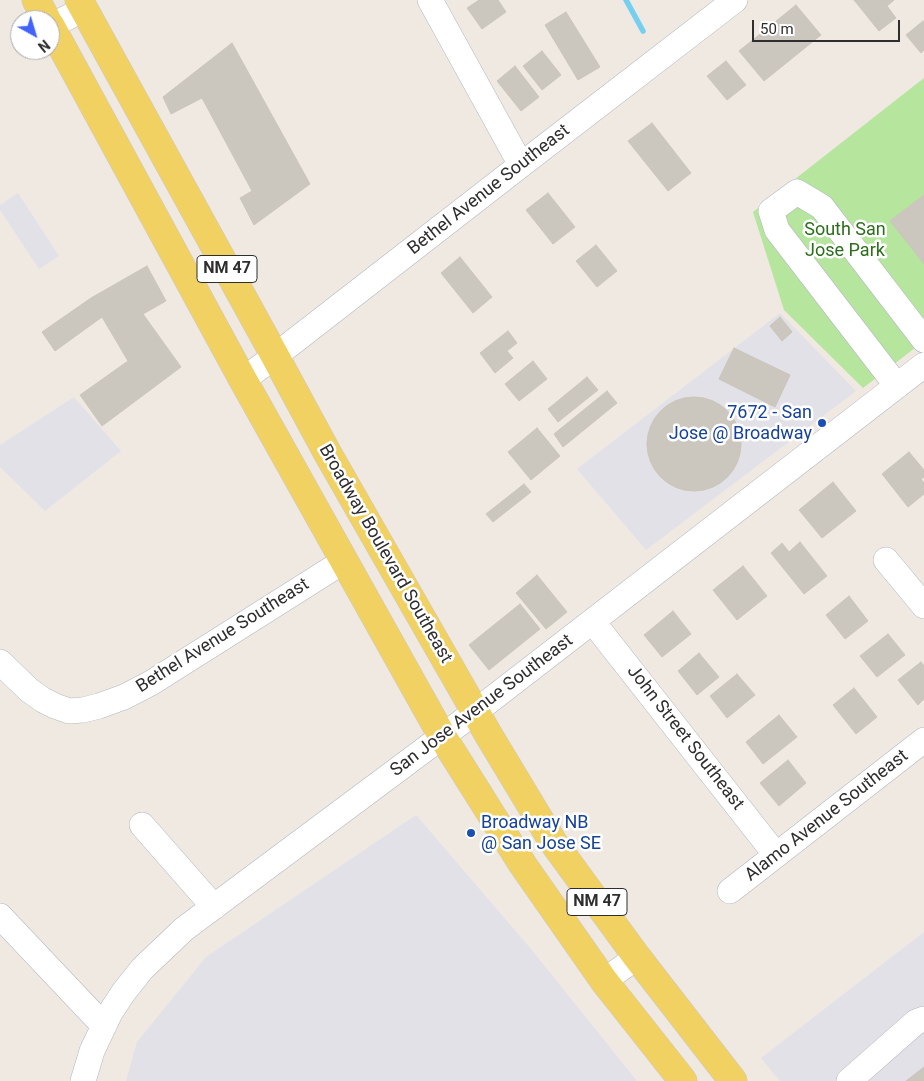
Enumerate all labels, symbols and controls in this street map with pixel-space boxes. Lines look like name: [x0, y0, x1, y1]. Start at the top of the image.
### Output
north arrow: [10, 10, 60, 60]
scale bar: [754, 10, 902, 42]
text: 50 m: [760, 20, 794, 38]
text: N: [35, 37, 53, 55]
street label: Bethel Avenue Southeast: [404, 120, 574, 260]
park label: South San Jose Park: [804, 219, 886, 262]
road number: NM 47: [197, 255, 257, 282]
place label: 7672 - San Jose @ Broadway: [669, 402, 812, 444]
marker: 7672 - San Jose @ Broadway: [816, 417, 828, 429]
street label: Broadway Boulevard Southeast: [313, 441, 457, 667]
street label: Bethel Avenue Southeast: [133, 574, 313, 698]
street label: San Jose Avenue Southeast: [386, 630, 578, 782]
street label: John Street Southeast: [622, 661, 748, 815]
street label: Alamo Avenue Southeast: [741, 746, 913, 886]
place label: Broadway NB @ San Jose SE: [481, 812, 601, 854]
marker: Broadway NB @ San Jose SE: [465, 827, 477, 839]
road number: NM 47: [567, 889, 627, 916]

